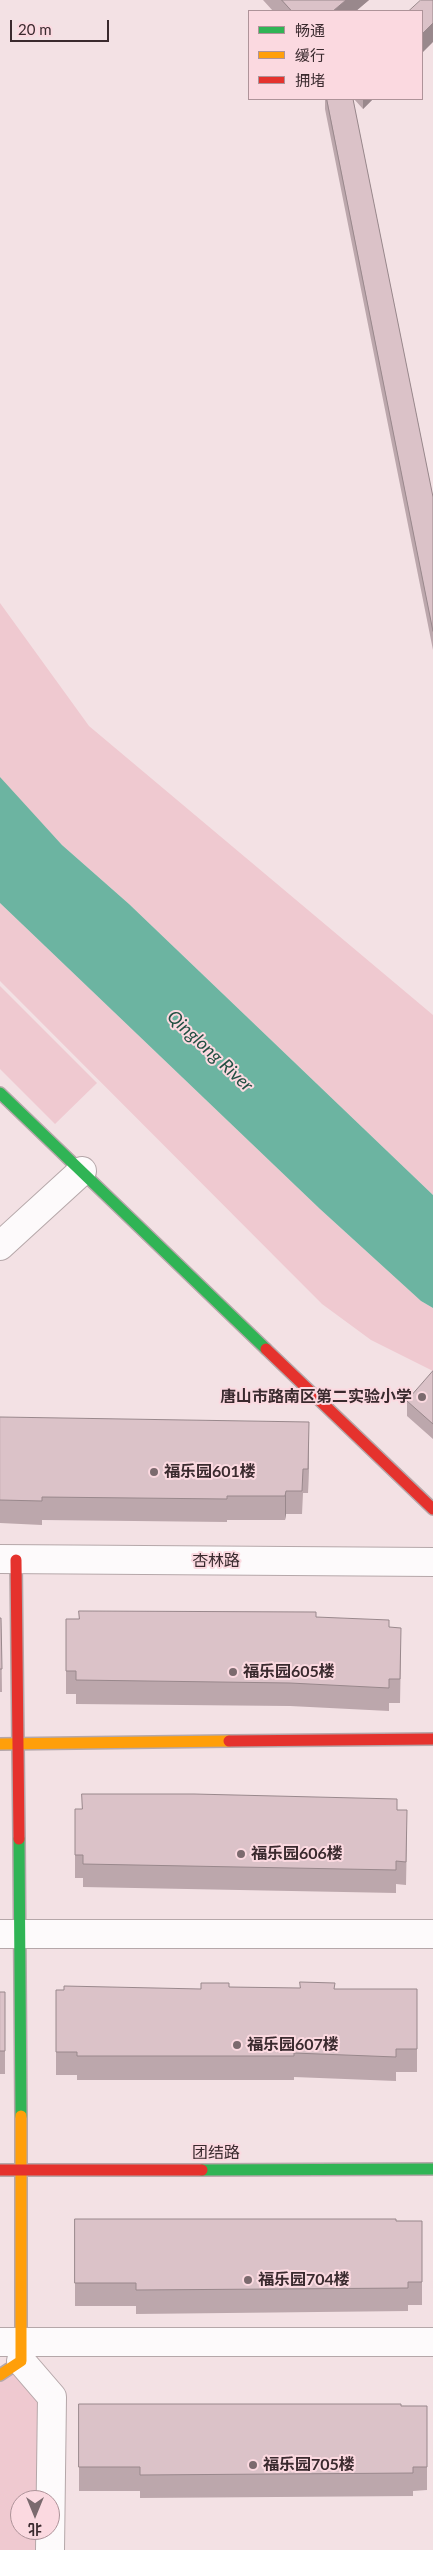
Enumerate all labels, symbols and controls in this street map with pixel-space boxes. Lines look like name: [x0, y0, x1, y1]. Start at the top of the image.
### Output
scale bar: [12, 10, 111, 42]
legend: [248, 10, 423, 100]
text: 20 m: [18, 20, 52, 38]
text: 畅通: [295, 21, 325, 39]
text: 缓行: [295, 46, 325, 64]
text: 拥堵: [295, 71, 325, 89]
water label: Qinglong River: [163, 1006, 257, 1096]
place label: 唐山市路南区第二实验小学: [220, 1387, 412, 1407]
marker: 唐山市路南区第二实验小学: [416, 1391, 428, 1403]
place label: 福乐园601楼: [164, 1462, 256, 1482]
marker: 福乐园601楼: [148, 1466, 160, 1478]
street label: 杏林路: [192, 1551, 240, 1571]
place label: 福乐园605楼: [243, 1662, 335, 1682]
marker: 福乐园605楼: [227, 1666, 239, 1678]
place label: 福乐园606楼: [251, 1844, 343, 1864]
marker: 福乐园606楼: [235, 1848, 247, 1860]
place label: 福乐园607楼: [247, 2035, 339, 2055]
marker: 福乐园607楼: [231, 2039, 243, 2051]
street label: 团结路: [192, 2143, 240, 2163]
place label: 福乐园704楼: [258, 2270, 350, 2290]
marker: 福乐园704楼: [242, 2274, 254, 2286]
place label: 福乐园705楼: [263, 2455, 355, 2475]
marker: 福乐园705楼: [247, 2459, 259, 2471]
north arrow: [10, 2490, 60, 2540]
text: 北: [28, 2521, 42, 2538]

